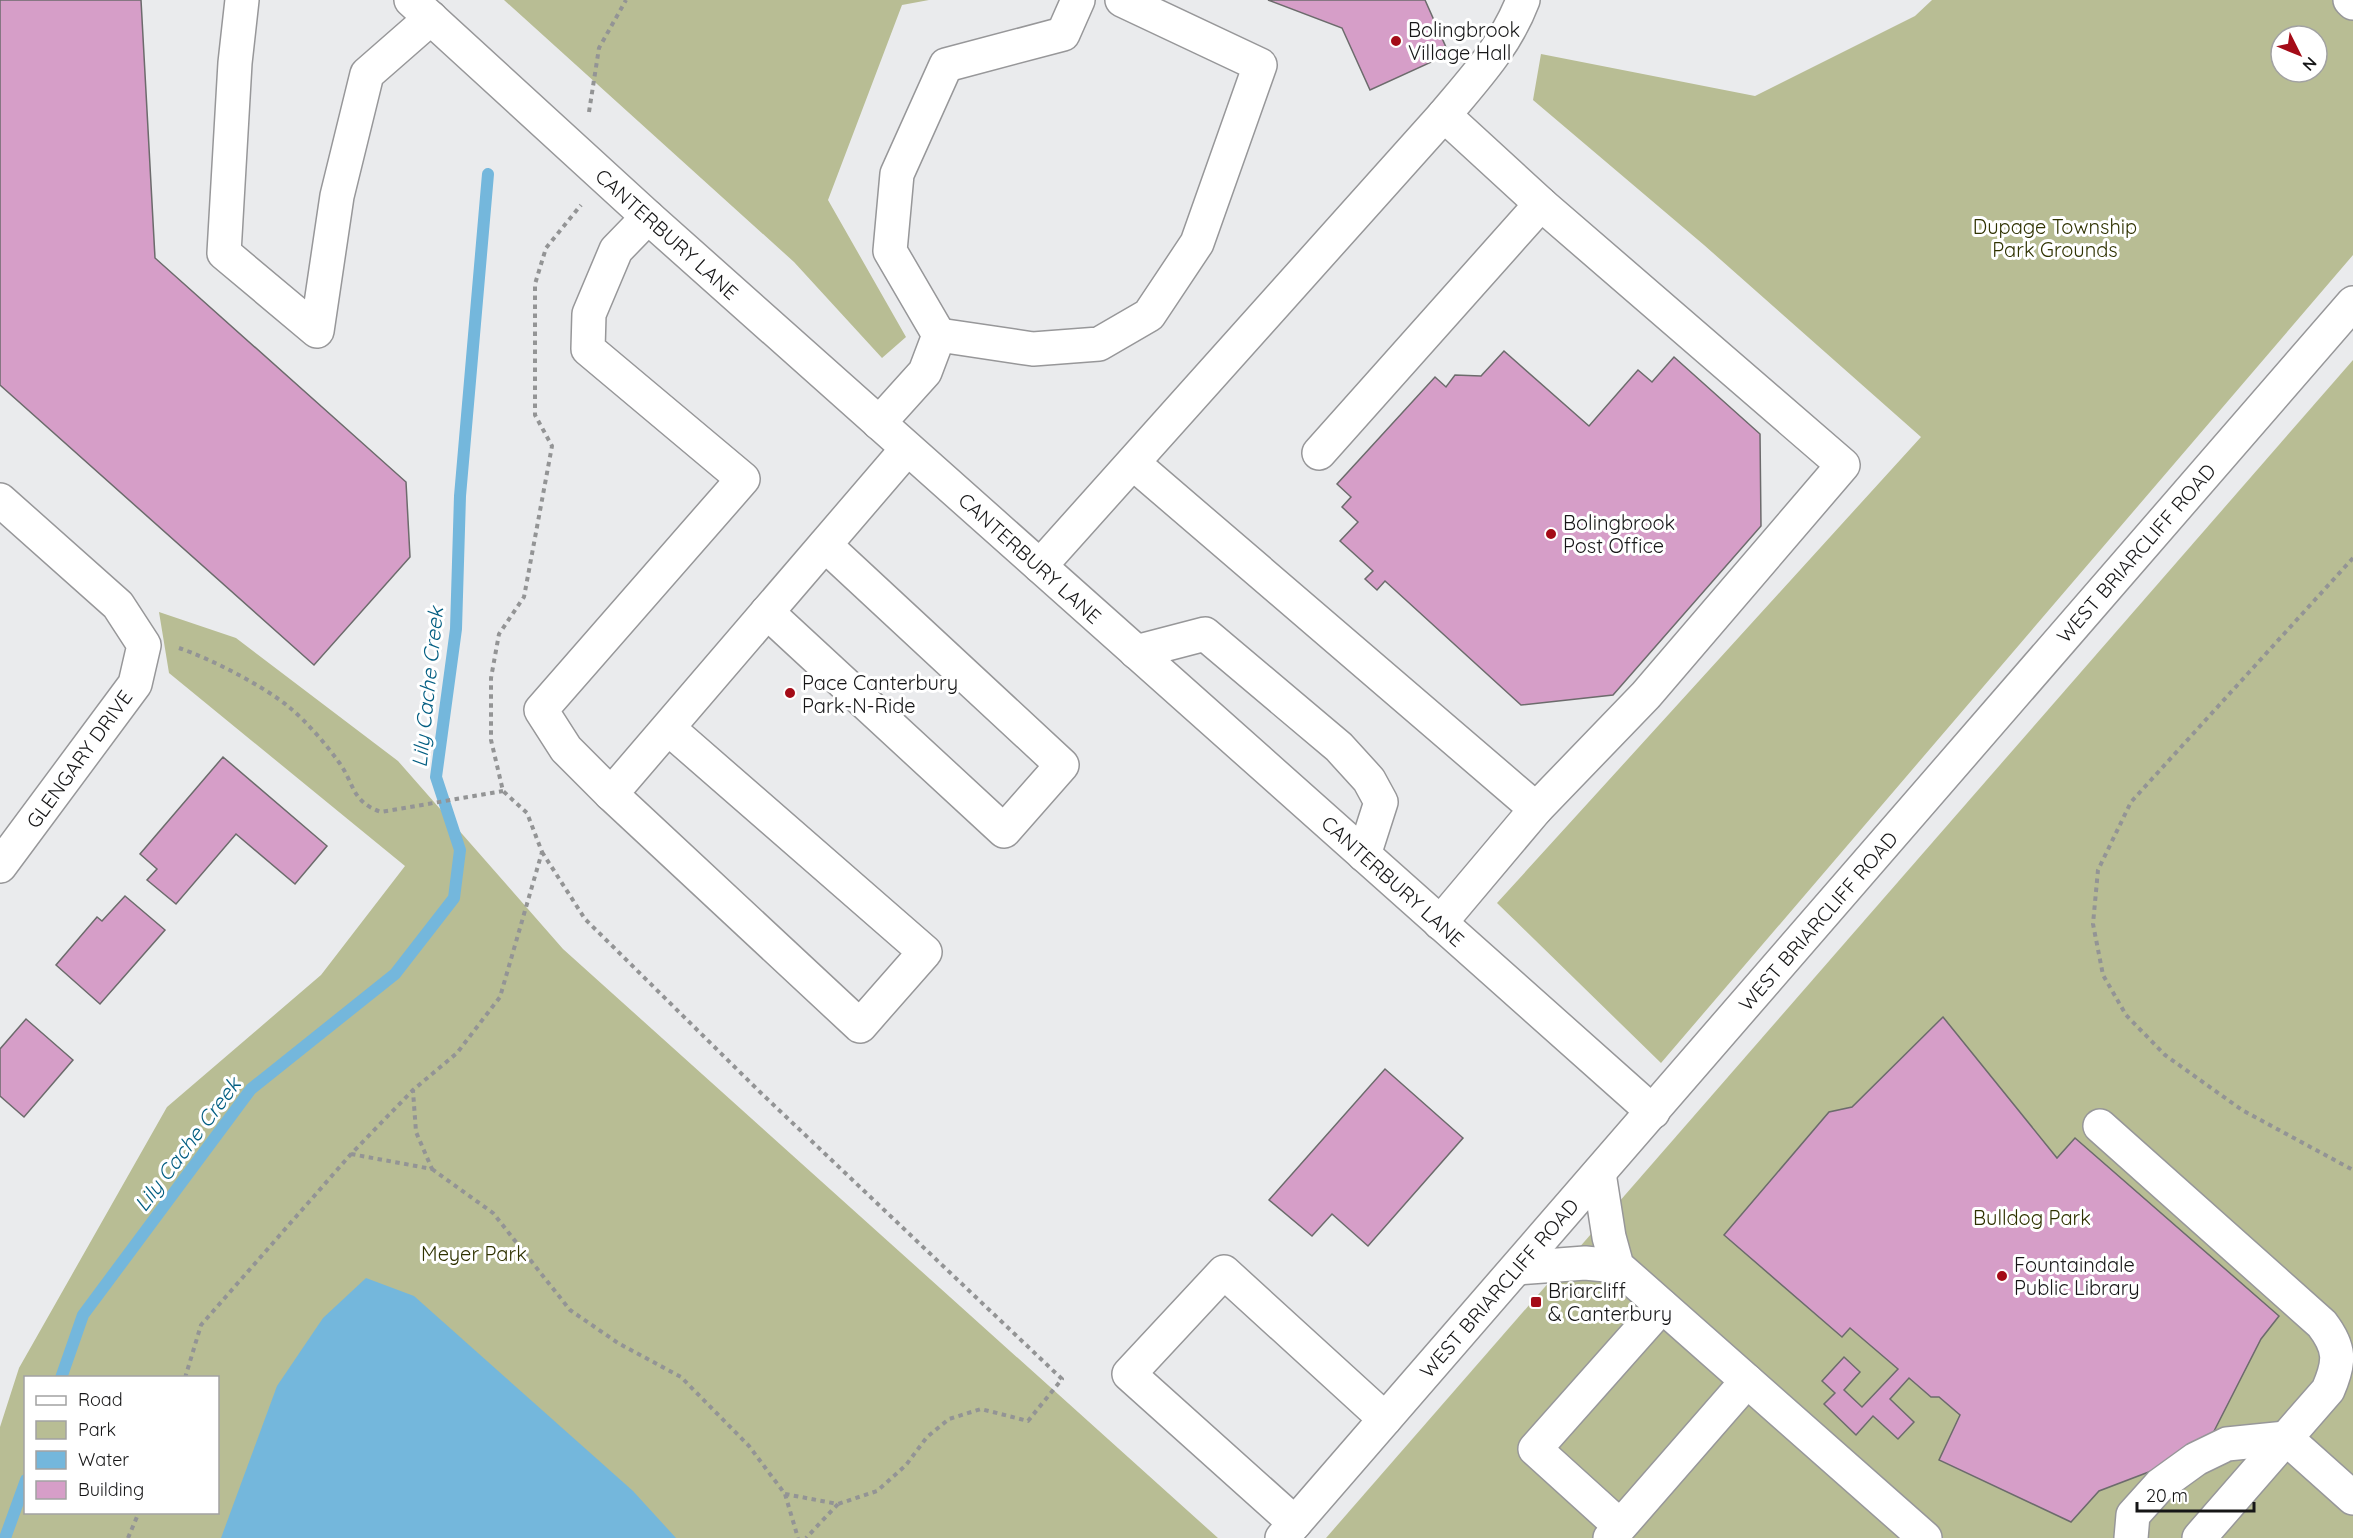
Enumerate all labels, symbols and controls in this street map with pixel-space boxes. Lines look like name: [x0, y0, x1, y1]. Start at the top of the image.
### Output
place label: Bolingbrook Village Hall: [1408, 17, 1520, 65]
north arrow: [2269, 24, 2329, 84]
marker: Bolingbrook Village Hall: [1389, 34, 1403, 48]
text: N: [2299, 53, 2321, 75]
street label: CANTERBURY LANE: [590, 163, 744, 305]
park label: Dupage Township Park Grounds: [1973, 214, 2137, 262]
street label: WEST BRIARCLIFF ROAD: [2051, 458, 2221, 648]
street label: CANTERBURY LANE: [953, 487, 1107, 629]
place label: Bolingbrook Post Office: [1563, 510, 1675, 558]
marker: Bolingbrook Post Office: [1544, 527, 1558, 541]
water label: Lily Cache Creek: [406, 604, 449, 768]
place label: Pace Canterbury Park-N-Ride: [802, 670, 958, 718]
street label: GLENGARY DRIVE: [21, 685, 137, 833]
marker: Pace Canterbury Park-N-Ride: [783, 686, 797, 700]
street label: CANTERBURY LANE: [1316, 810, 1470, 952]
street label: WEST BRIARCLIFF ROAD: [1733, 826, 1903, 1016]
water label: Lily Cache Creek: [128, 1070, 247, 1216]
street label: WEST BRIARCLIFF ROAD: [1414, 1193, 1584, 1383]
park label: Bulldog Park: [1973, 1205, 2091, 1230]
park label: Meyer Park: [421, 1241, 527, 1266]
place label: Fountaindale Public Library: [2014, 1252, 2140, 1300]
marker: Fountaindale Public Library: [1995, 1269, 2009, 1283]
place label: Briarcliff & Canterbury: [1548, 1278, 1672, 1326]
marker: Briarcliff & Canterbury: [1529, 1295, 1543, 1309]
legend: [24, 1376, 219, 1514]
text: Road: [78, 1388, 123, 1411]
text: Park: [78, 1418, 116, 1441]
text: Water: [78, 1448, 129, 1471]
scale bar: [2137, 1475, 2254, 1513]
text: Building: [78, 1478, 144, 1501]
text: 20 m: [2146, 1484, 2188, 1507]

